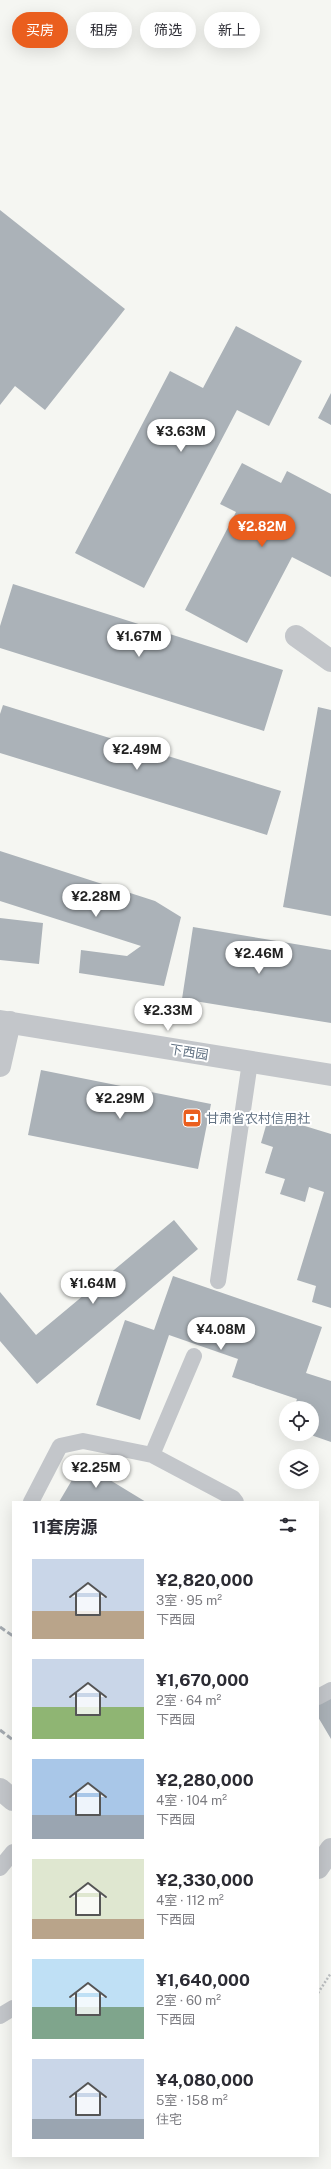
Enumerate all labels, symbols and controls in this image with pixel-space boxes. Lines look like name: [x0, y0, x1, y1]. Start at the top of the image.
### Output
chip: 买房: [12, 12, 68, 48]
chip: 租房: [76, 12, 132, 48]
chip: 筛选: [140, 12, 196, 48]
chip: 新上: [204, 12, 260, 48]
pin: ¥3.63M: [148, 419, 214, 453]
text: ¥3.63M: [156, 424, 206, 439]
pin: ¥2.82M: [229, 514, 295, 548]
text: ¥2.82M: [237, 519, 287, 534]
pin: ¥1.67M: [106, 624, 172, 658]
text: ¥1.67M: [116, 629, 162, 644]
pin: ¥2.49M: [104, 737, 170, 771]
text: ¥2.49M: [112, 742, 162, 757]
pin: ¥2.28M: [63, 884, 129, 918]
text: ¥2.28M: [71, 889, 121, 904]
pin: ¥2.46M: [226, 941, 292, 975]
text: ¥2.46M: [234, 946, 284, 961]
pin: ¥2.33M: [135, 998, 201, 1032]
text: ¥2.33M: [143, 1003, 193, 1018]
street label: 下西园: [169, 1042, 209, 1062]
pin: ¥2.29M: [87, 1086, 153, 1120]
text: ¥2.29M: [95, 1091, 145, 1106]
bank icon: 甘肃省农村信用社: [181, 1107, 203, 1129]
place label: 甘肃省农村信用社: [206, 1111, 310, 1126]
pin: ¥1.64M: [60, 1271, 126, 1305]
text: ¥1.64M: [70, 1276, 116, 1291]
pin: ¥4.08M: [188, 1317, 254, 1351]
text: ¥4.08M: [196, 1322, 246, 1337]
map controls: [279, 1401, 319, 1489]
button: locate: [279, 1401, 319, 1441]
button: layers: [279, 1449, 319, 1489]
pin: ¥2.25M: [63, 1455, 129, 1489]
text: ¥2.25M: [71, 1460, 121, 1475]
icon: filters: [277, 1514, 299, 1536]
text: 11套房源: [32, 1517, 98, 1537]
text: ¥2,820,000: [156, 1570, 253, 1590]
icon: home: [64, 1575, 112, 1623]
text: 3室 · 95 m²: [156, 1593, 222, 1608]
text: 下西园: [156, 1612, 195, 1627]
text: ¥1,670,000: [156, 1670, 249, 1690]
icon: home: [64, 1675, 112, 1723]
text: 2室 · 64 m²: [156, 1693, 221, 1708]
text: 下西园: [156, 1712, 195, 1727]
text: ¥2,280,000: [156, 1770, 254, 1790]
icon: home: [64, 1775, 112, 1823]
text: 4室 · 104 m²: [156, 1793, 227, 1808]
text: 下西园: [156, 1812, 195, 1827]
text: ¥2,330,000: [156, 1870, 254, 1890]
icon: home: [64, 1875, 112, 1923]
text: 4室 · 112 m²: [156, 1893, 224, 1908]
text: 下西园: [156, 1912, 195, 1927]
text: ¥1,640,000: [156, 1970, 250, 1990]
icon: home: [64, 1975, 112, 2023]
text: 2室 · 60 m²: [156, 1993, 221, 2008]
text: 下西园: [156, 2012, 195, 2027]
text: ¥4,080,000: [156, 2070, 254, 2090]
icon: home: [64, 2075, 112, 2123]
text: 5室 · 158 m²: [156, 2093, 228, 2108]
text: 住宅: [156, 2112, 182, 2127]

